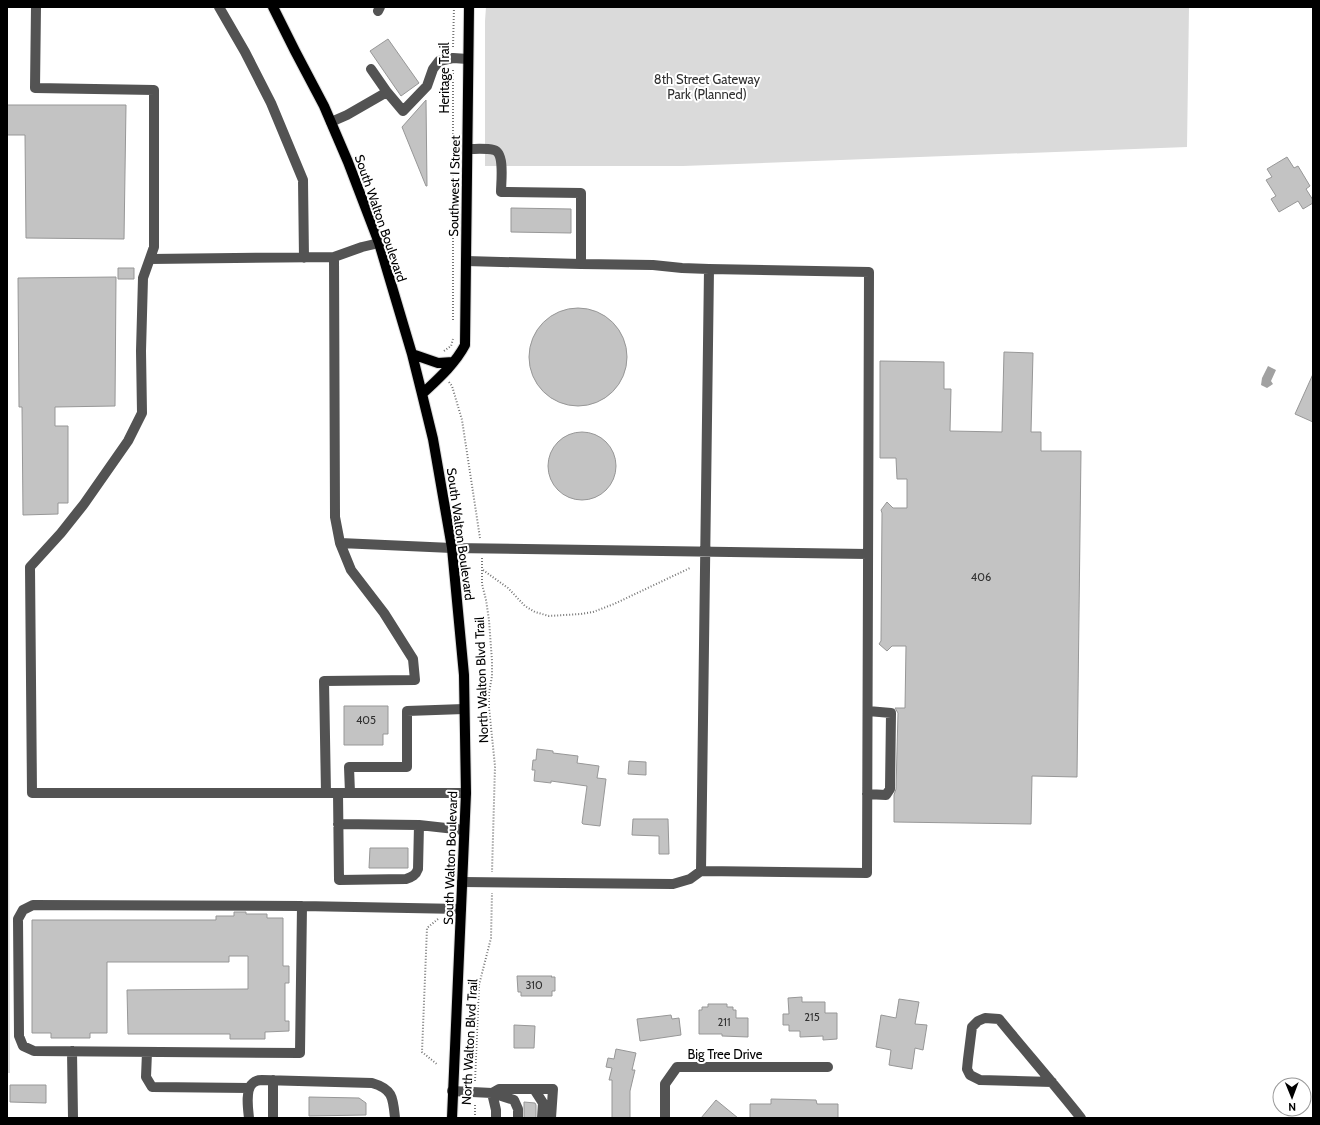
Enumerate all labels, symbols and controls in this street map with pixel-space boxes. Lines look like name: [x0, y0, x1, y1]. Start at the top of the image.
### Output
street label: Heritage Trail: [436, 42, 452, 114]
park label: 8th Street Gateway Park (Planned): [654, 71, 761, 102]
street label: Southwest I Street: [445, 135, 463, 237]
street label: South Walton Boulevard: [352, 152, 410, 284]
street label: South Walton Boulevard: [444, 467, 478, 601]
house number: 406: [971, 570, 991, 584]
street label: North Walton Blvd Trail: [471, 617, 491, 743]
house number: 405: [356, 713, 376, 727]
street label: South Walton Boulevard: [440, 791, 460, 925]
house number: 310: [525, 978, 543, 992]
street label: North Walton Blvd Trail: [458, 979, 480, 1105]
house number: 215: [804, 1010, 820, 1024]
house number: 211: [718, 1015, 730, 1029]
street label: Big Tree Drive: [688, 1046, 763, 1062]
north arrow: [1272, 1077, 1312, 1117]
text: N: [1288, 1100, 1296, 1114]

